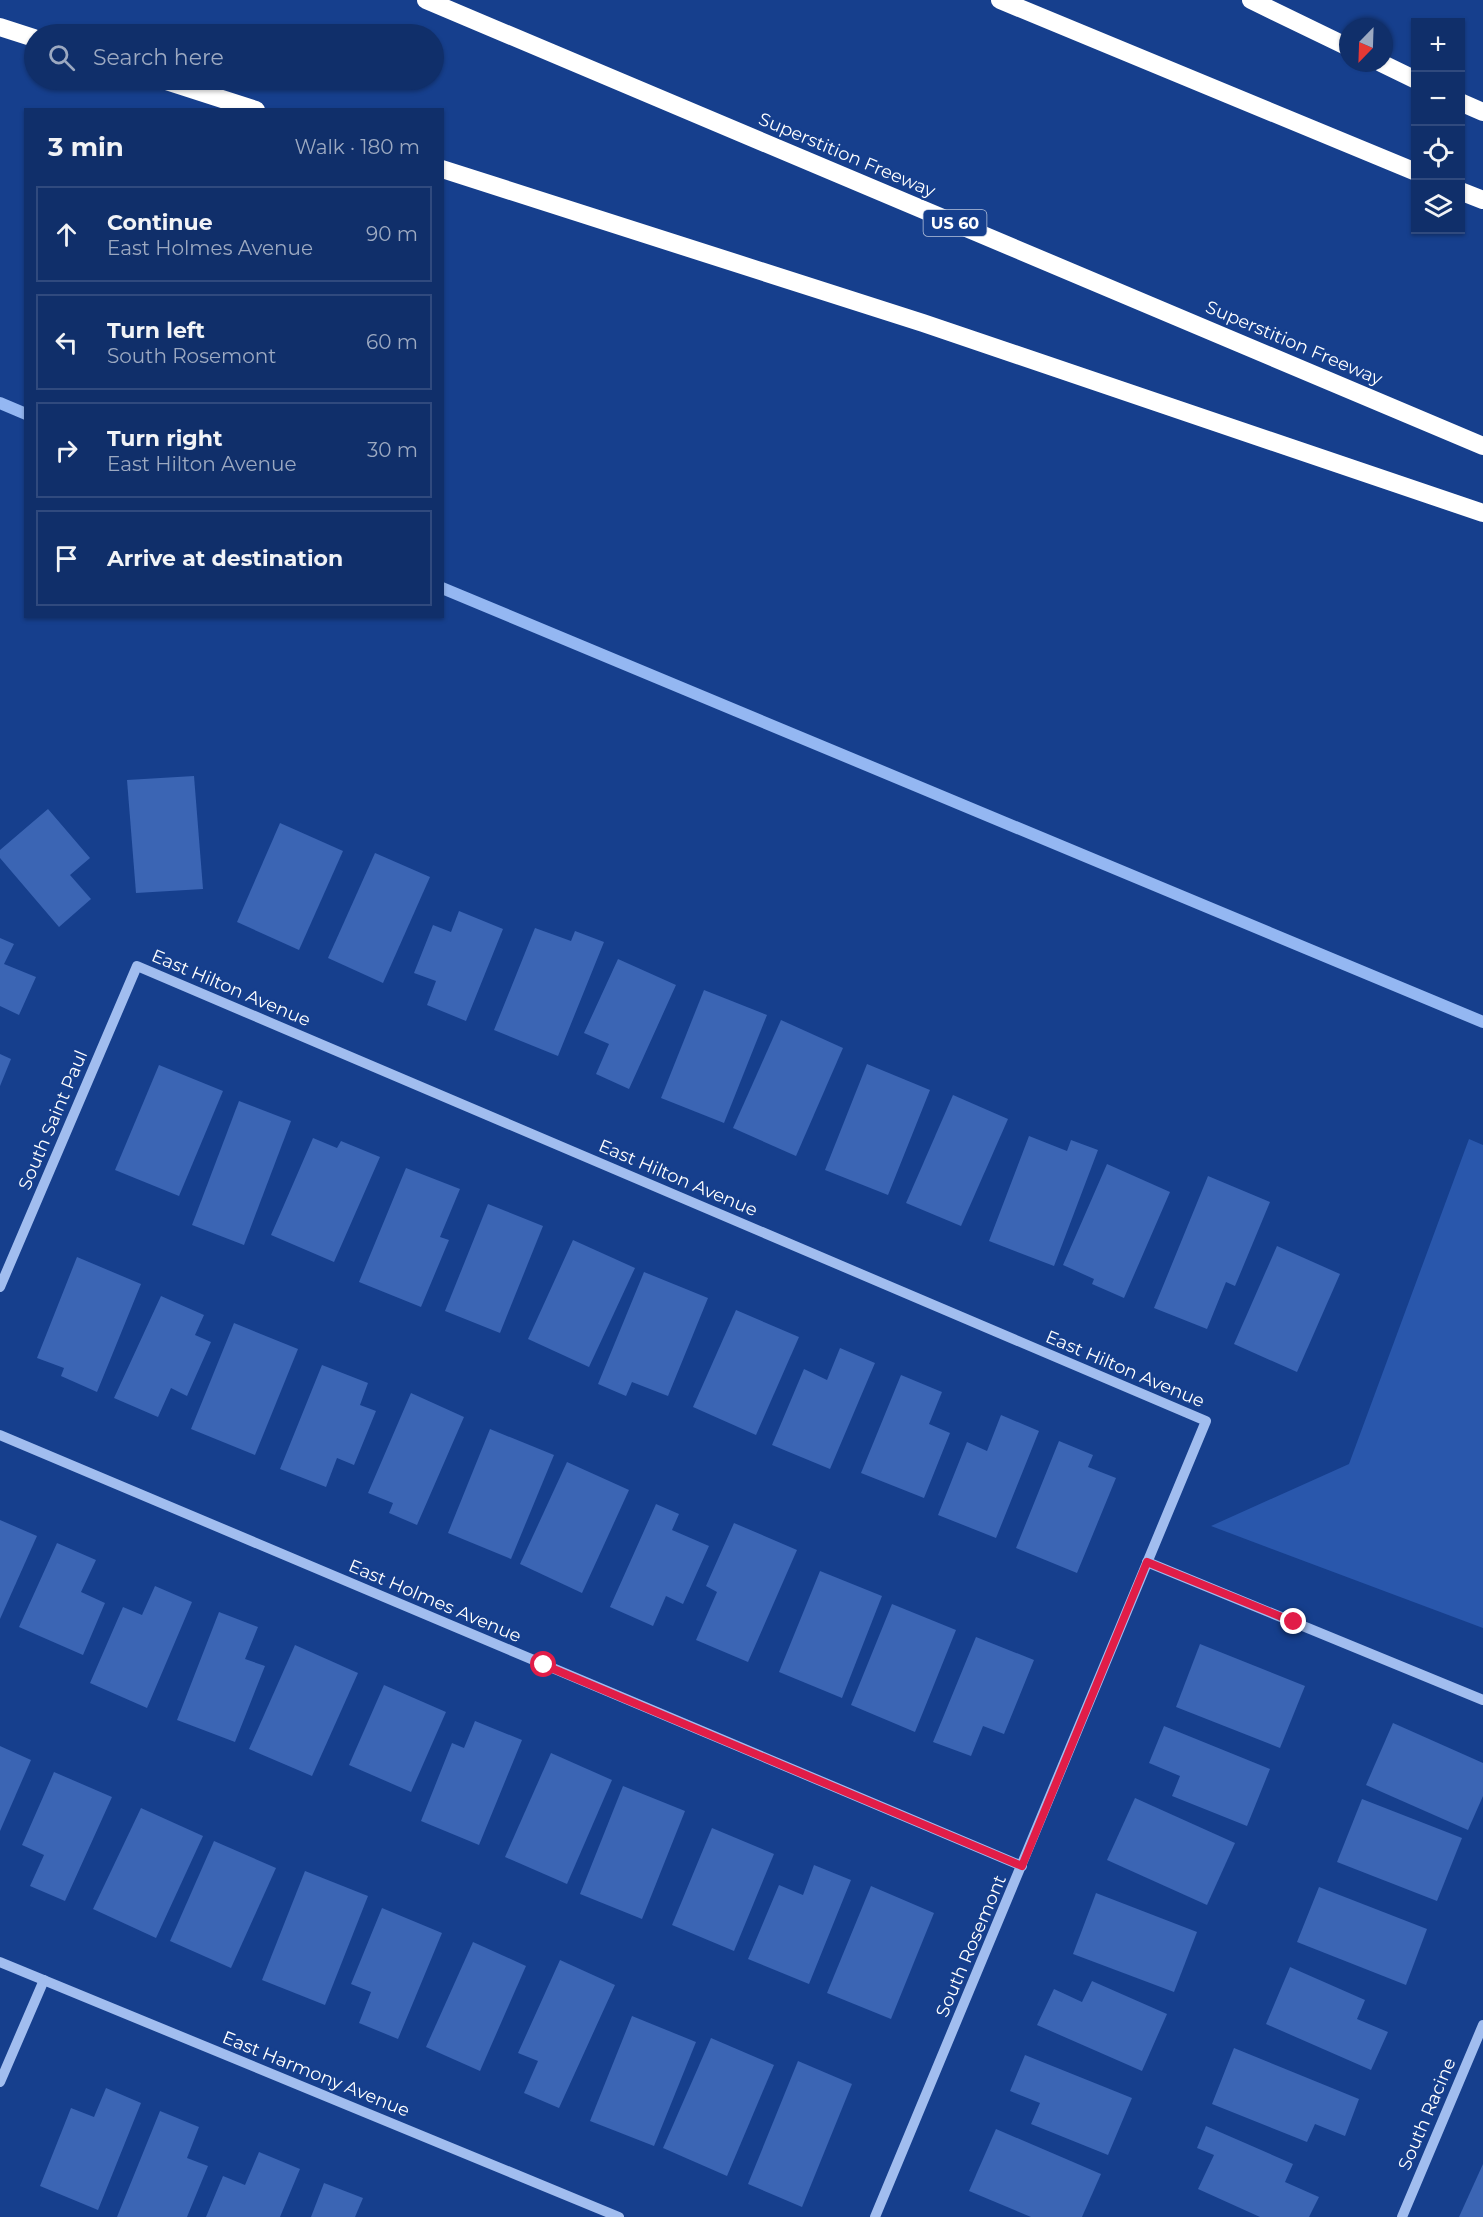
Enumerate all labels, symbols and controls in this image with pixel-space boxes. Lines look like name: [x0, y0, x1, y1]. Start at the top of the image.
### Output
north arrow: [1339, 18, 1393, 72]
map controls: [1411, 18, 1465, 234]
button: +: [1411, 18, 1465, 72]
search box: [24, 24, 444, 90]
icon: search: [45, 41, 78, 74]
text: Search here: [93, 44, 224, 71]
button: −: [1411, 72, 1465, 126]
street label: Superstition Freeway: [755, 108, 939, 202]
button: locate: [1411, 126, 1465, 180]
text: 3 min: [48, 131, 124, 163]
text: Walk · 180 m: [295, 135, 420, 159]
button: layers: [1411, 180, 1465, 234]
text: Continue: [107, 209, 213, 236]
road number: US 60: [924, 210, 986, 236]
icon: ahead: [50, 218, 83, 251]
text: 90 m: [366, 222, 418, 246]
text: East Holmes Avenue: [107, 236, 313, 260]
street label: Superstition Freeway: [1202, 296, 1386, 390]
text: Turn left: [107, 317, 205, 344]
icon: left: [50, 326, 83, 359]
text: 60 m: [366, 330, 418, 354]
text: South Rosemont: [107, 344, 276, 368]
text: Turn right: [107, 425, 222, 452]
icon: right: [50, 434, 83, 467]
text: 30 m: [367, 438, 418, 462]
text: East Hilton Avenue: [107, 452, 297, 476]
icon: arrive: [50, 542, 83, 575]
text: Arrive at destination: [107, 545, 343, 572]
street label: East Hilton Avenue: [148, 945, 314, 1031]
street label: South Saint Paul: [14, 1047, 92, 1193]
street label: East Hilton Avenue: [595, 1135, 761, 1221]
street label: East Hilton Avenue: [1042, 1326, 1208, 1412]
street label: East Holmes Avenue: [345, 1555, 525, 1647]
route end: [1280, 1608, 1306, 1634]
route start: [530, 1651, 556, 1677]
street label: South Rosemont: [931, 1872, 1011, 2020]
street label: East Harmony Avenue: [219, 2026, 413, 2122]
street label: South Racine: [1393, 2054, 1461, 2174]

